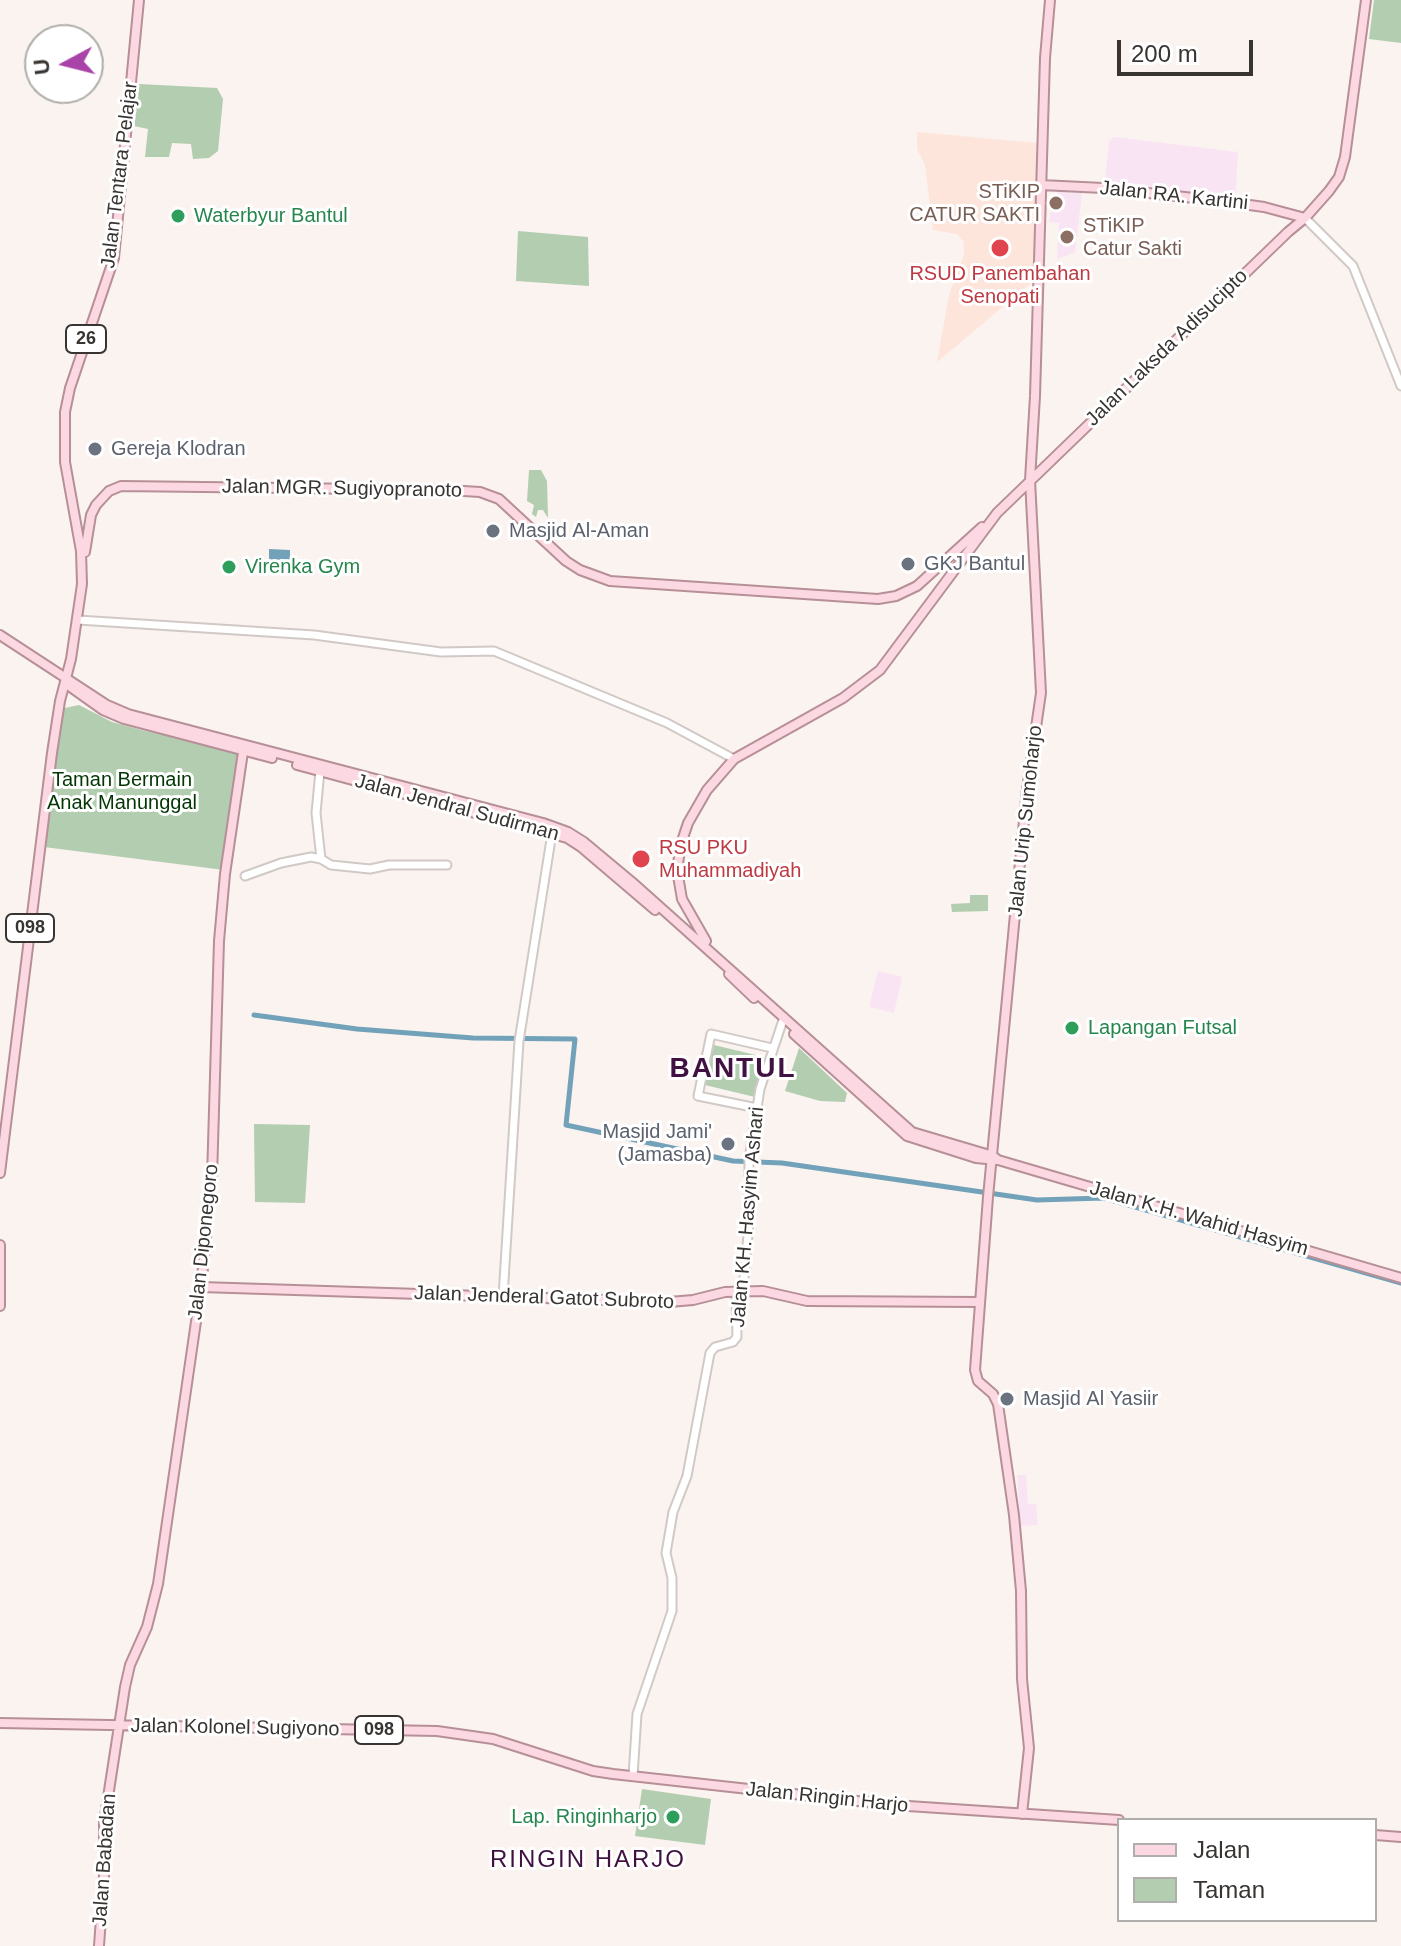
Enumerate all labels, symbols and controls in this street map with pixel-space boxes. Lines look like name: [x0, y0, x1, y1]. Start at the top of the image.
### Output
north arrow: [24, 24, 104, 104]
scale bar: [1121, 24, 1257, 74]
text: 200 m: [1131, 40, 1198, 67]
text: U: [28, 57, 55, 76]
street label: Jalan Tentara Pelajar: [97, 80, 143, 270]
street label: Jalan RA. Kartini: [1099, 176, 1249, 216]
place label: STiKIP CATUR SAKTI: [909, 180, 1040, 227]
marker: STiKIP CATUR SAKTI: [1047, 194, 1065, 212]
place label: Waterbyur Bantul: [194, 204, 348, 228]
marker: Waterbyur Bantul: [169, 207, 187, 225]
place label: STiKIP Catur Sakti: [1083, 214, 1182, 261]
marker: STiKIP Catur Sakti: [1058, 228, 1076, 246]
marker: RSUD Panembahan Senopati: [989, 237, 1011, 259]
place label: RSUD Panembahan Senopati: [909, 262, 1091, 309]
street label: Jalan Laksda Adisucipto: [1081, 264, 1253, 432]
road number: 26: [66, 325, 106, 353]
place label: Gereja Klodran: [111, 437, 246, 461]
marker: Gereja Klodran: [86, 440, 104, 458]
street label: Jalan MGR. Sugiyopranoto: [222, 475, 462, 503]
place label: Masjid Al-Aman: [509, 519, 649, 543]
marker: Masjid Al-Aman: [484, 522, 502, 540]
place label: GKJ Bantul: [924, 552, 1025, 576]
place label: Virenka Gym: [245, 555, 360, 579]
marker: GKJ Bantul: [899, 555, 917, 573]
marker: Virenka Gym: [220, 558, 238, 576]
street label: Jalan Urip Sumoharjo: [1004, 724, 1048, 918]
park label: Taman Bermain Anak Manunggal: [47, 768, 197, 815]
street label: Jalan Jendral Sudirman: [352, 769, 562, 847]
place label: RSU PKU Muhammadiyah: [659, 836, 801, 883]
marker: RSU PKU Muhammadiyah: [630, 848, 652, 870]
road number: 098: [6, 914, 54, 942]
place label: Lapangan Futsal: [1088, 1016, 1237, 1040]
marker: Lapangan Futsal: [1063, 1019, 1081, 1037]
district label: BANTUL: [669, 1052, 797, 1086]
street label: Jalan KH. Hasyim Ashari: [726, 1106, 770, 1328]
place label: Masjid Jami' (Jamasba): [603, 1120, 712, 1167]
marker: Masjid Jami' (Jamasba): [719, 1135, 737, 1153]
street label: Jalan Diponegoro: [184, 1163, 224, 1321]
street label: Jalan K.H. Wahid Hasyim: [1087, 1176, 1311, 1262]
street label: Jalan Jenderal Gatot Subroto: [414, 1281, 674, 1315]
place label: Masjid Al Yasiir: [1023, 1387, 1158, 1411]
marker: Masjid Al Yasiir: [998, 1390, 1016, 1408]
street label: Jalan Kolonel Sugiyono: [130, 1714, 340, 1742]
road number: 098: [355, 1716, 403, 1744]
street label: Jalan Ringin Harjo: [744, 1778, 910, 1818]
street label: Jalan Babadan: [88, 1793, 122, 1927]
place label: Lap. Ringinharjo: [511, 1805, 657, 1829]
marker: Lap. Ringinharjo: [664, 1808, 682, 1826]
legend: [1117, 1818, 1377, 1922]
text: Jalan: [1193, 1836, 1250, 1863]
district label: RINGIN HARJO: [490, 1846, 686, 1874]
text: Taman: [1193, 1876, 1265, 1903]

